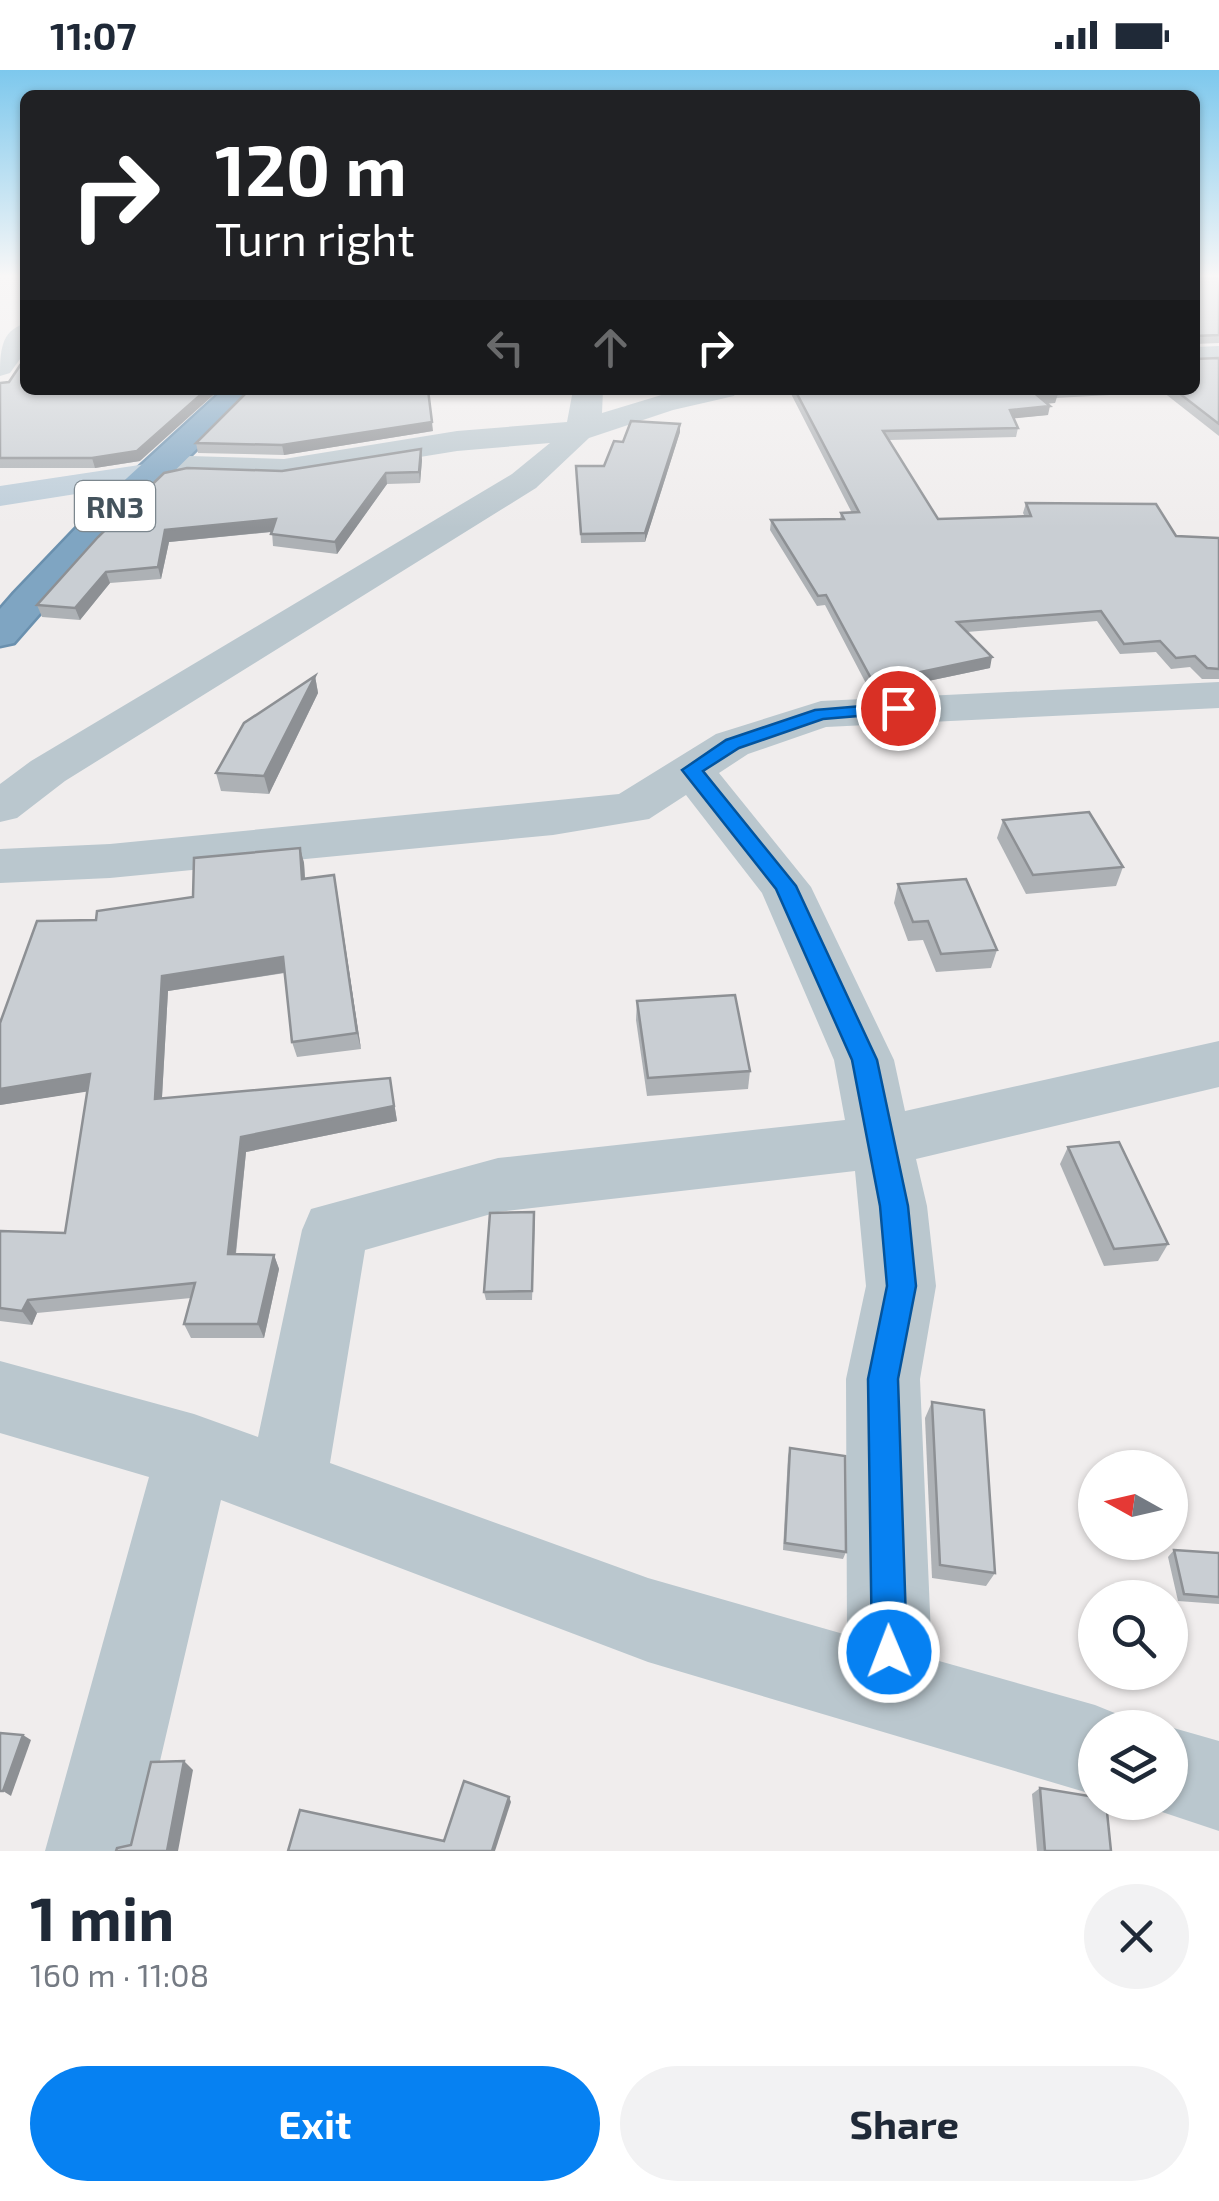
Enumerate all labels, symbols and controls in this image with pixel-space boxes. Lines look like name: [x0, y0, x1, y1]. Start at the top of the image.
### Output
text: 11:07: [50, 12, 137, 58]
text: 120 m: [215, 126, 407, 210]
icon: right: [50, 130, 180, 260]
text: Turn right: [215, 211, 415, 265]
icon: left: [478, 320, 533, 375]
icon: ahead: [583, 320, 638, 375]
icon: right: [688, 320, 743, 375]
road number: RN3: [75, 481, 155, 531]
pin: [856, 666, 941, 751]
icon: arrive: [871, 681, 926, 736]
north arrow: [1078, 1450, 1188, 1560]
map controls: [1078, 1450, 1188, 1820]
button: search: [1078, 1580, 1188, 1690]
position arrow: [837, 1600, 941, 1704]
button: layers: [1078, 1710, 1188, 1820]
text: 1 min: [30, 1881, 174, 1953]
button: close: [1084, 1884, 1189, 1989]
text: 160 m · 11:08: [30, 1955, 209, 1993]
button: Exit: [30, 2066, 600, 2181]
button: Share: [620, 2066, 1189, 2181]

